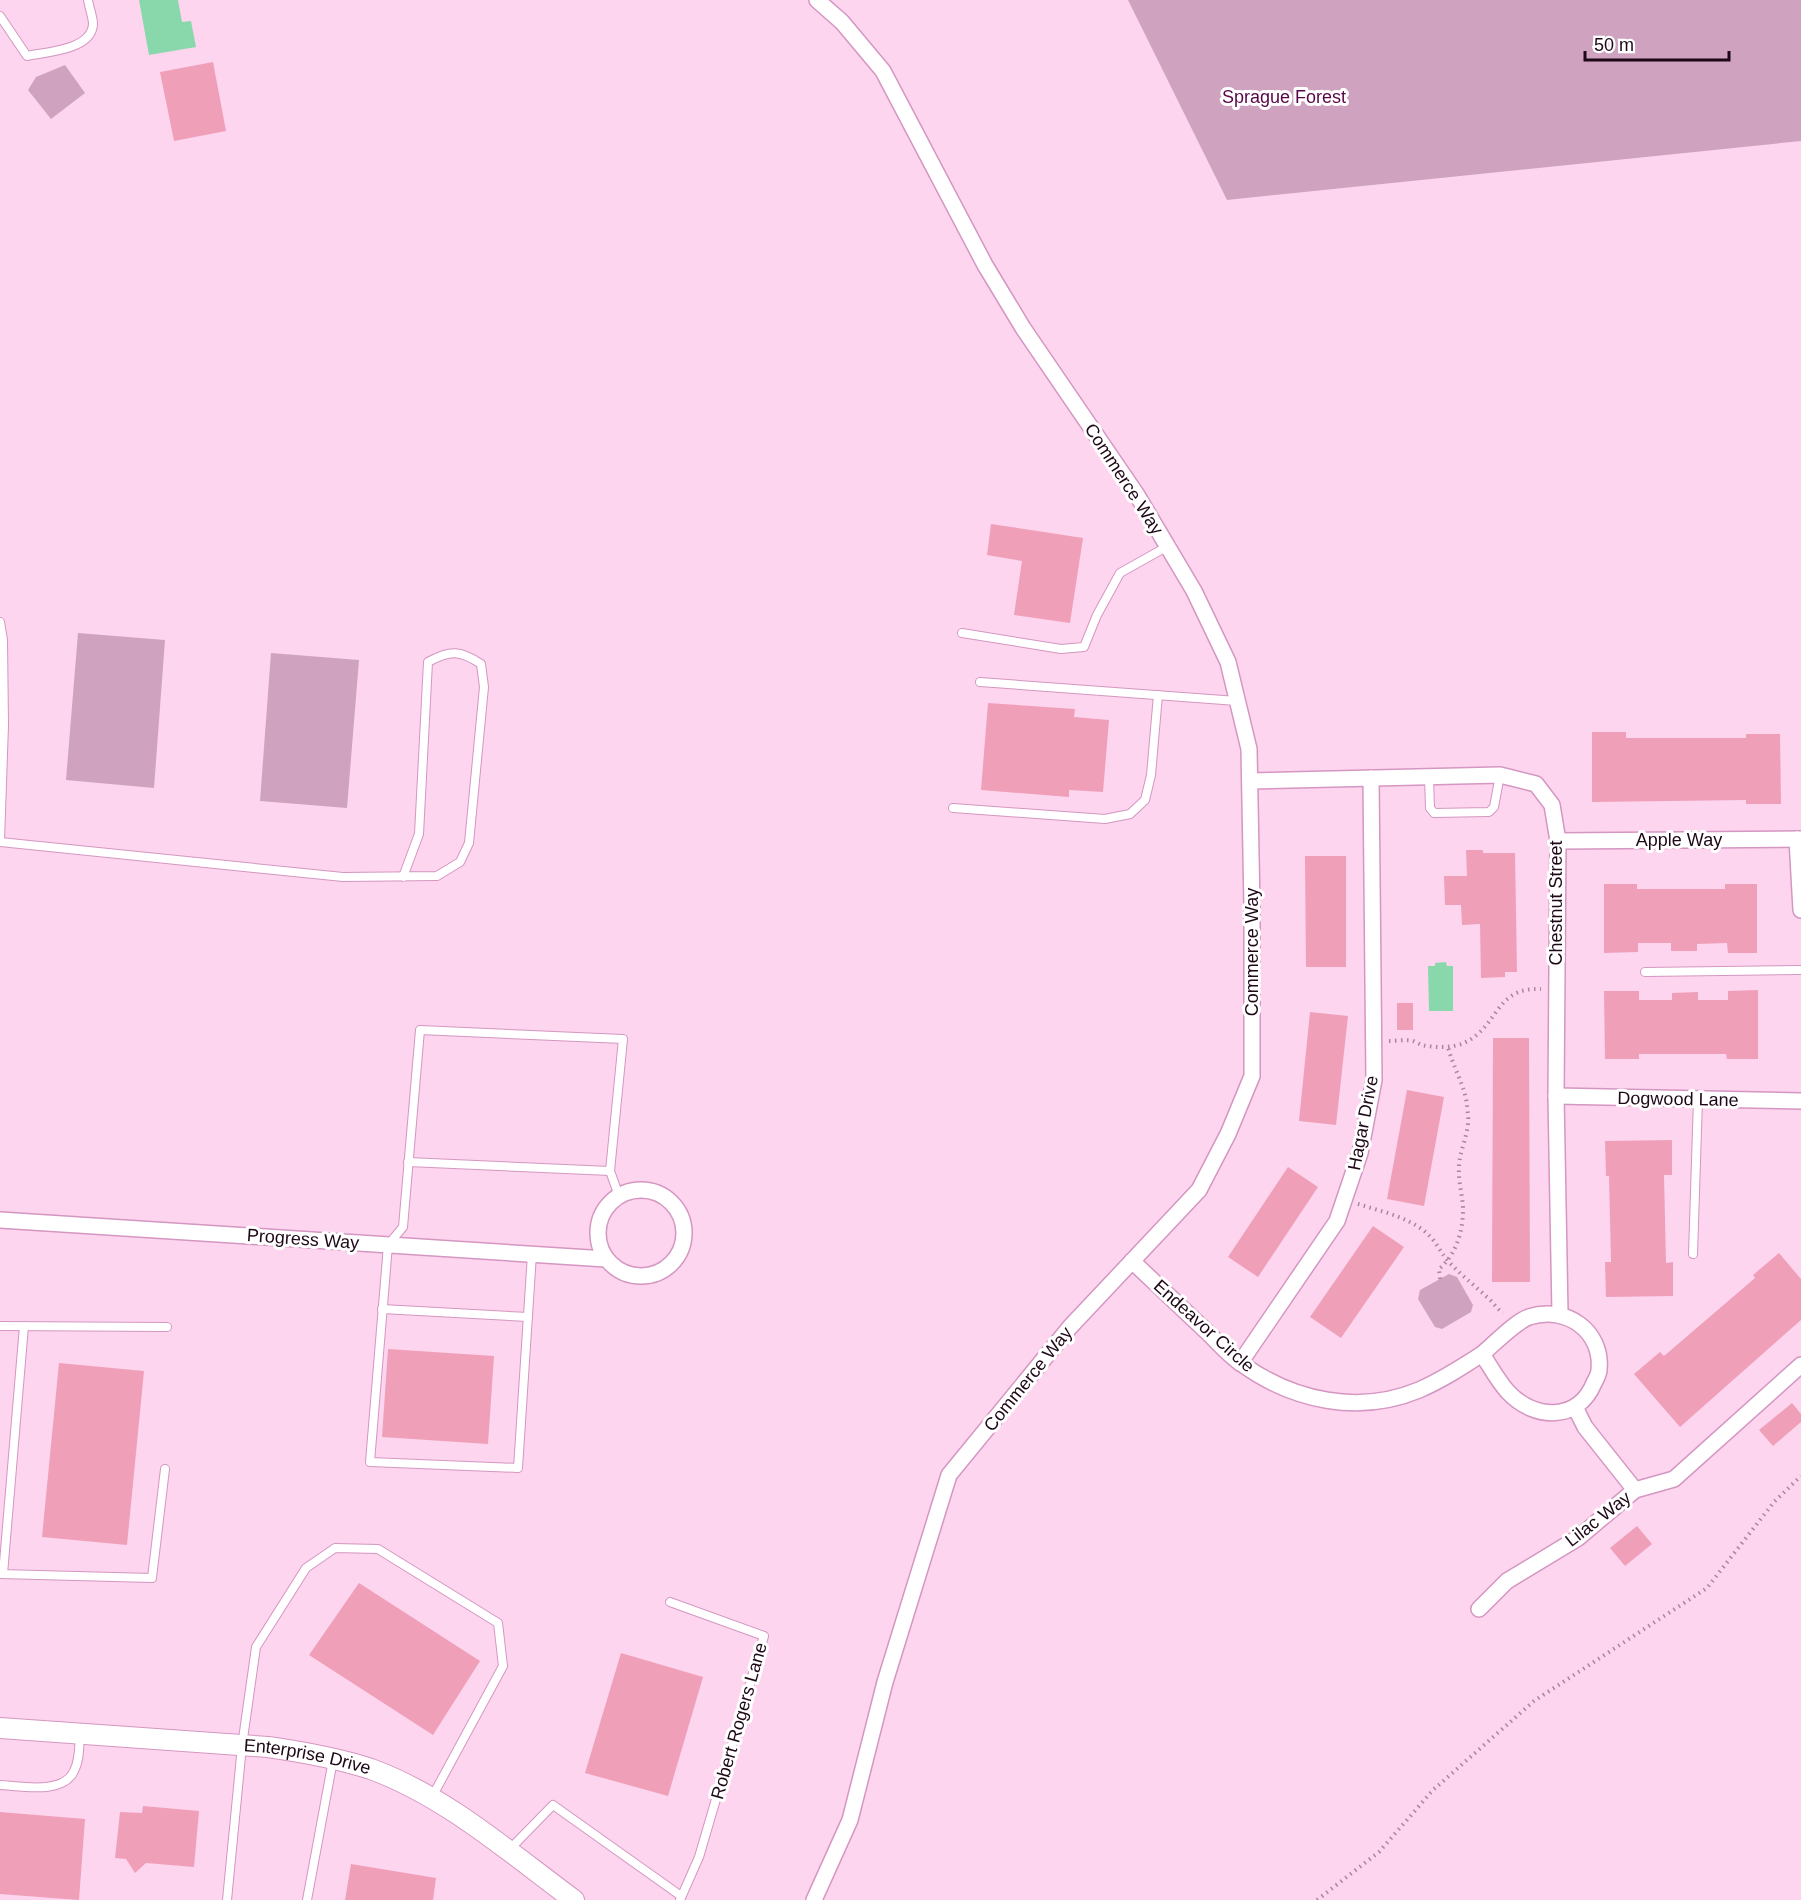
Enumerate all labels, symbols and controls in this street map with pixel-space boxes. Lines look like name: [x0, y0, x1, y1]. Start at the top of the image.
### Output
scale bar: [1585, 24, 1729, 62]
text: 50 m: [1594, 35, 1634, 55]
park label: Sprague Forest: [1222, 87, 1346, 107]
street label: Commerce Way: [1081, 420, 1167, 538]
street label: Apple Way: [1636, 830, 1722, 850]
street label: Chestnut Street: [1546, 840, 1566, 966]
street label: Commerce Way: [1242, 888, 1262, 1016]
street label: Hagar Drive: [1344, 1074, 1382, 1172]
street label: Dogwood Lane: [1617, 1088, 1739, 1110]
street label: Progress Way: [246, 1225, 360, 1253]
street label: Endeavor Circle: [1150, 1276, 1258, 1376]
street label: Commerce Way: [980, 1323, 1076, 1435]
street label: Lilac Way: [1561, 1487, 1635, 1551]
street label: Robert Rogers Lane: [707, 1640, 771, 1802]
street label: Enterprise Drive: [243, 1735, 373, 1778]

